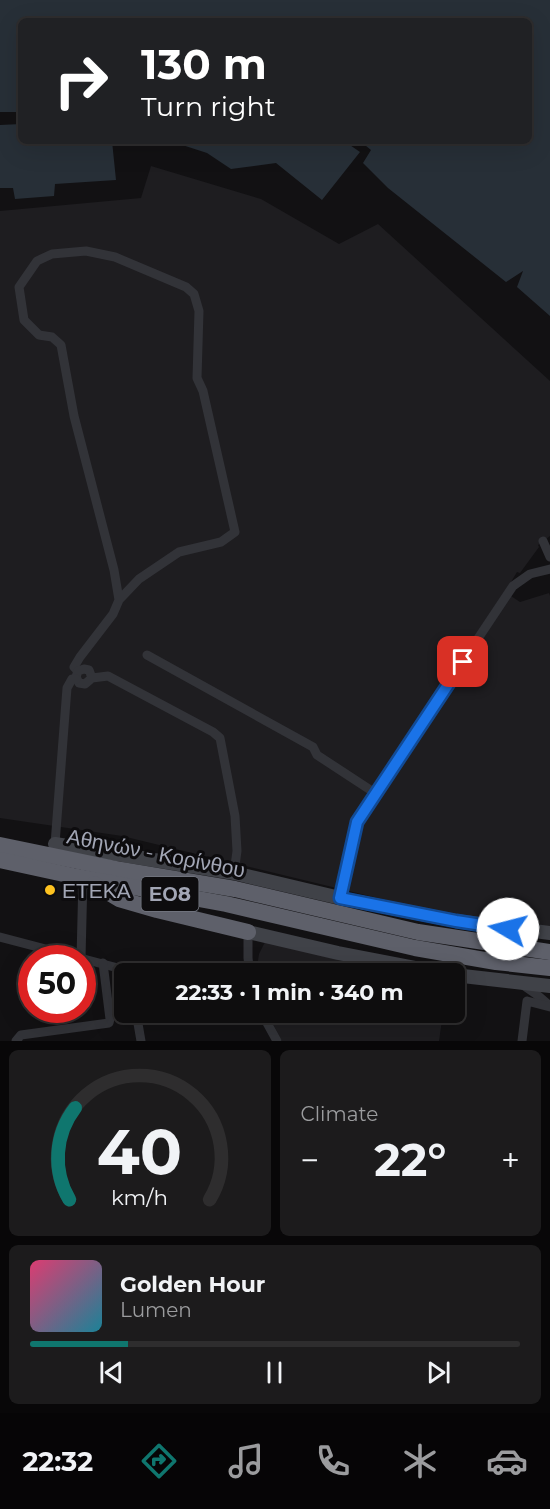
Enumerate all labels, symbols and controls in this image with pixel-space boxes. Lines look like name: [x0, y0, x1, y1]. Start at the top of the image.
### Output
text: 130 m: [141, 38, 267, 90]
icon: right: [42, 42, 120, 120]
text: Turn right: [141, 90, 276, 123]
pin: [437, 636, 488, 687]
icon: arrive: [446, 645, 479, 678]
street label: Αθηνών - Κορίνθου: [65, 823, 247, 883]
road number: ΕΟ8: [142, 877, 198, 911]
place label: ΕΤΕΚΑ: [62, 878, 131, 903]
marker: ΕΤΕΚΑ: [43, 883, 57, 897]
position arrow: [476, 897, 540, 961]
speed limit sign: 50: [18, 945, 96, 1023]
text: 22:33 · 1 min · 340 m: [175, 979, 404, 1006]
text: Climate: [301, 1102, 378, 1126]
text: 40: [97, 1114, 182, 1190]
text: 22°: [374, 1132, 446, 1187]
text: −: [301, 1140, 319, 1180]
text: +: [501, 1140, 520, 1180]
text: km/h: [111, 1184, 168, 1210]
text: Golden Hour: [120, 1271, 265, 1298]
text: Lumen: [120, 1298, 192, 1322]
icon: previous: [95, 1356, 128, 1389]
icon: pause: [258, 1356, 291, 1389]
icon: next: [422, 1356, 455, 1389]
icon: directions: [138, 1440, 180, 1482]
icon: music: [225, 1440, 267, 1482]
icon: phone: [312, 1440, 354, 1482]
icon: climate: [399, 1440, 441, 1482]
icon: car: [486, 1440, 528, 1482]
text: 22:32: [22, 1445, 93, 1478]

